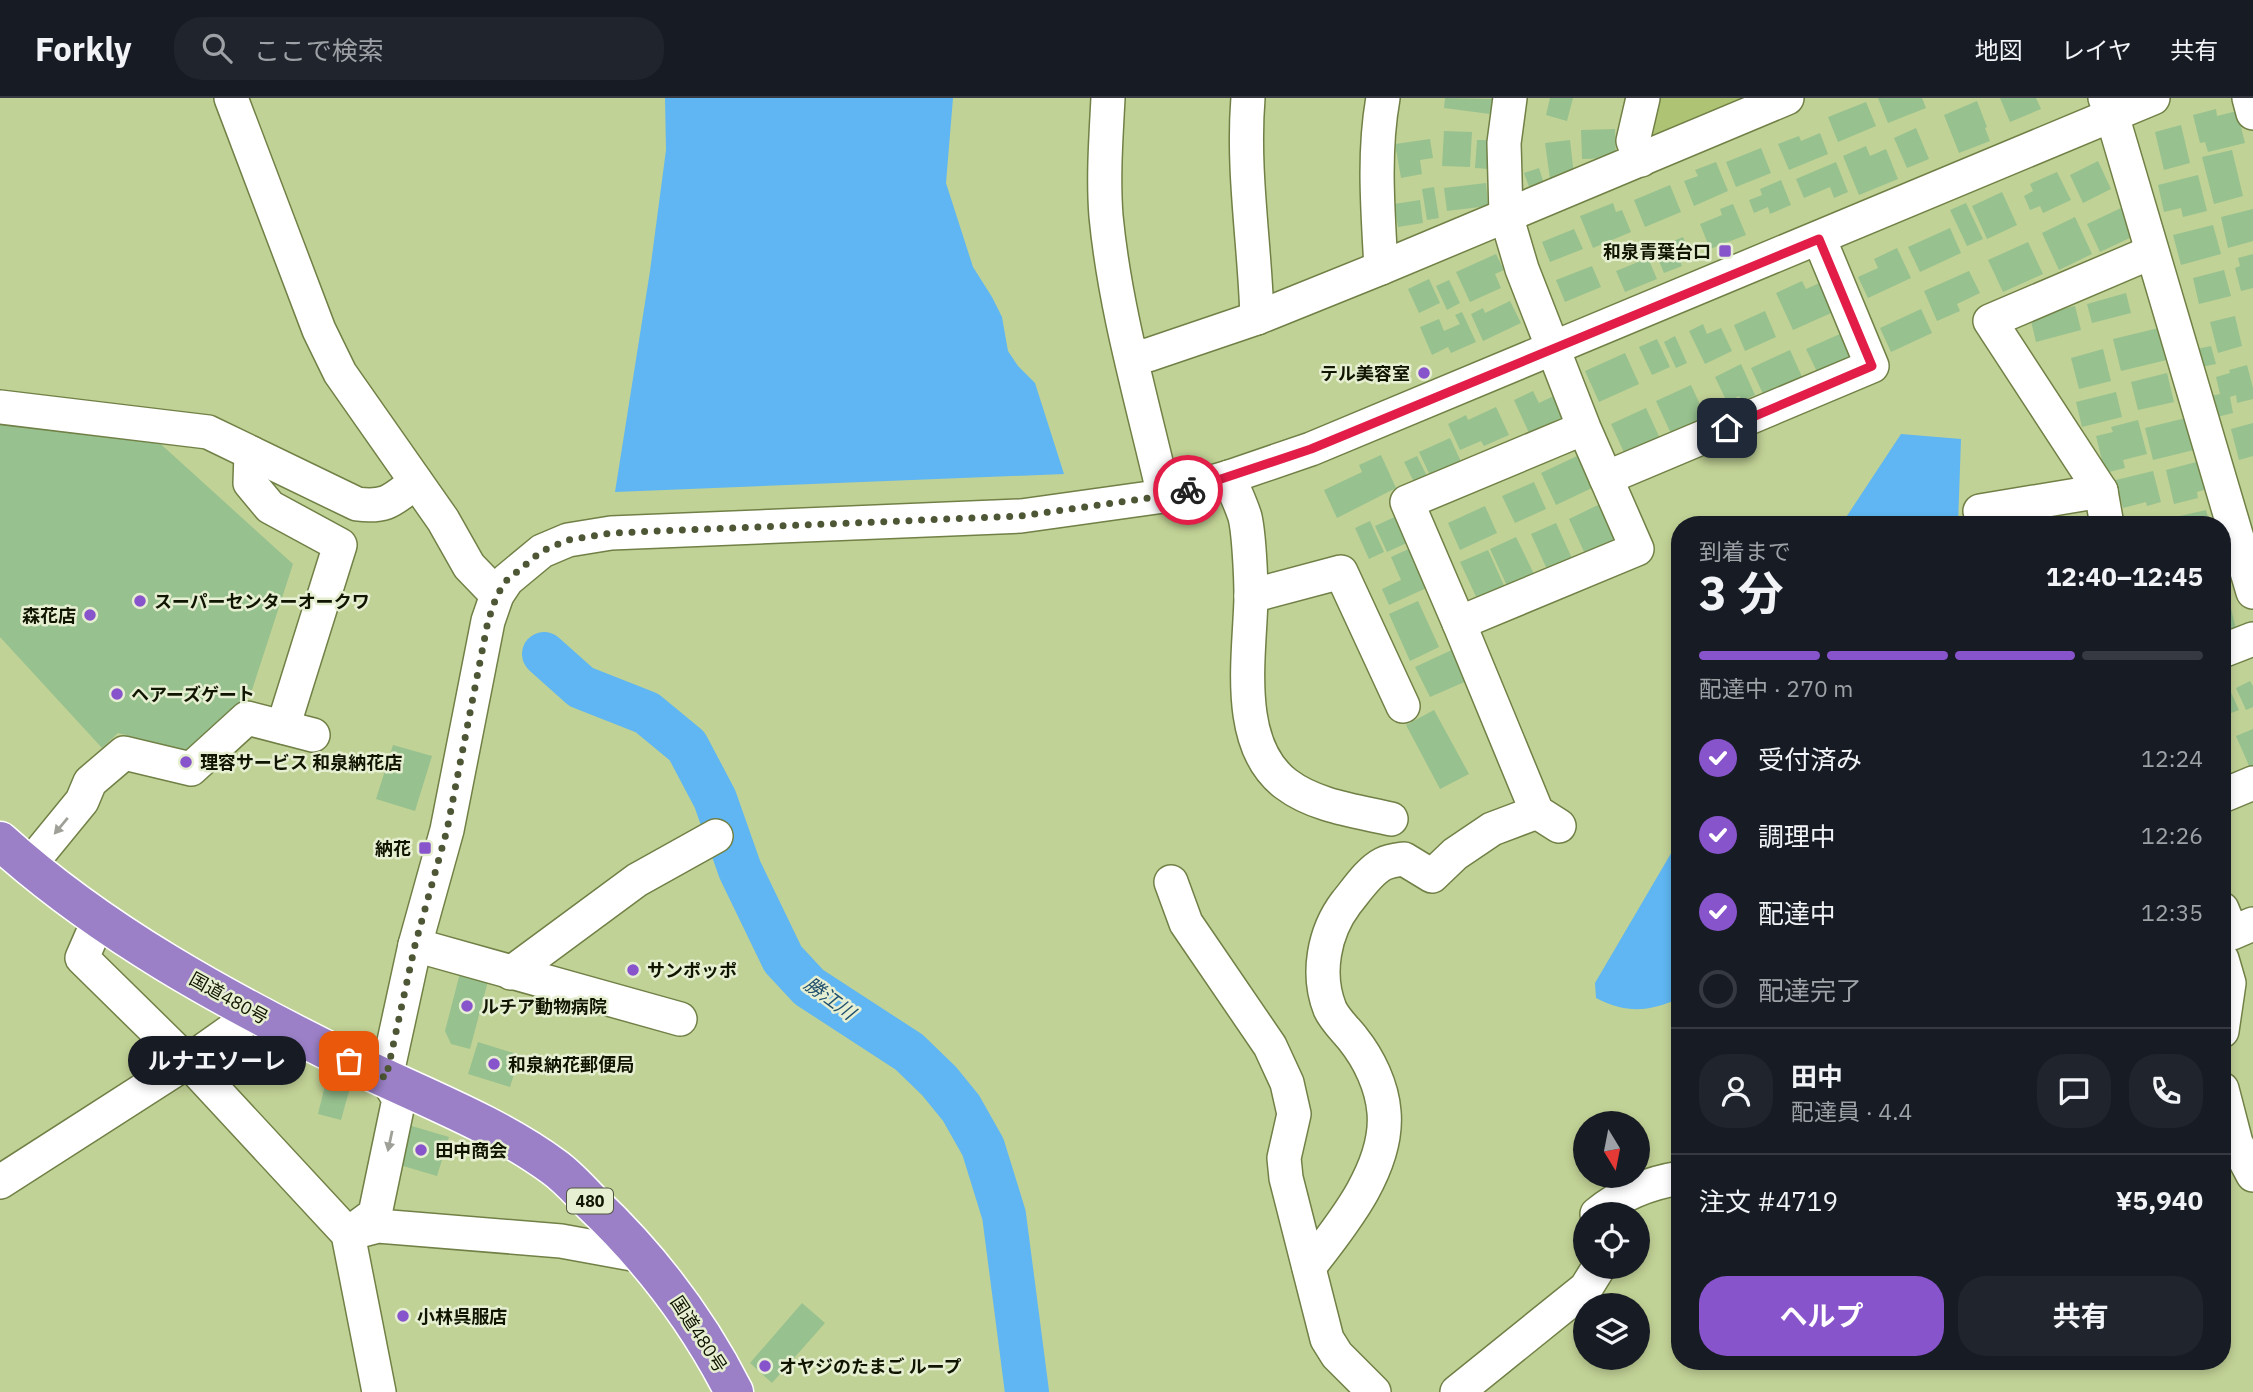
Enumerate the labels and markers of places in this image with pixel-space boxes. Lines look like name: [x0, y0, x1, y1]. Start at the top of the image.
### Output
place label: 和泉青葉台口: [1603, 240, 1711, 263]
marker: 和泉青葉台口: [1717, 243, 1733, 259]
place label: テル美容室: [1320, 362, 1410, 385]
marker: テル美容室: [1416, 365, 1432, 381]
pin: [1697, 398, 1757, 458]
place label: スーパーセンターオークワ: [154, 590, 370, 613]
marker: スーパーセンターオークワ: [132, 593, 148, 609]
place label: 森花店: [22, 604, 76, 627]
marker: 森花店: [82, 607, 98, 623]
place label: ヘアーズゲート: [131, 683, 255, 706]
marker: ヘアーズゲート: [109, 686, 125, 702]
place label: 理容サービス 和泉納花店: [200, 751, 402, 774]
marker: 理容サービス 和泉納花店: [178, 754, 194, 770]
place label: 納花: [375, 837, 411, 860]
marker: 納花: [417, 840, 433, 856]
place label: サンポッポ: [647, 959, 737, 982]
marker: サンポッポ: [625, 962, 641, 978]
place label: ルチア動物病院: [481, 995, 607, 1018]
marker: ルチア動物病院: [459, 998, 475, 1014]
pin: [319, 1031, 379, 1091]
callout: ルナエソーレ: [128, 1037, 307, 1086]
place label: 和泉納花郵便局: [508, 1053, 634, 1076]
marker: 和泉納花郵便局: [486, 1056, 502, 1072]
place label: 田中商会: [435, 1139, 507, 1162]
marker: 田中商会: [413, 1142, 429, 1158]
place label: 小林呉服店: [417, 1305, 507, 1328]
marker: 小林呉服店: [395, 1308, 411, 1324]
place label: オヤジのたまご ループ: [779, 1355, 962, 1378]
marker: オヤジのたまご ループ: [757, 1358, 773, 1374]

